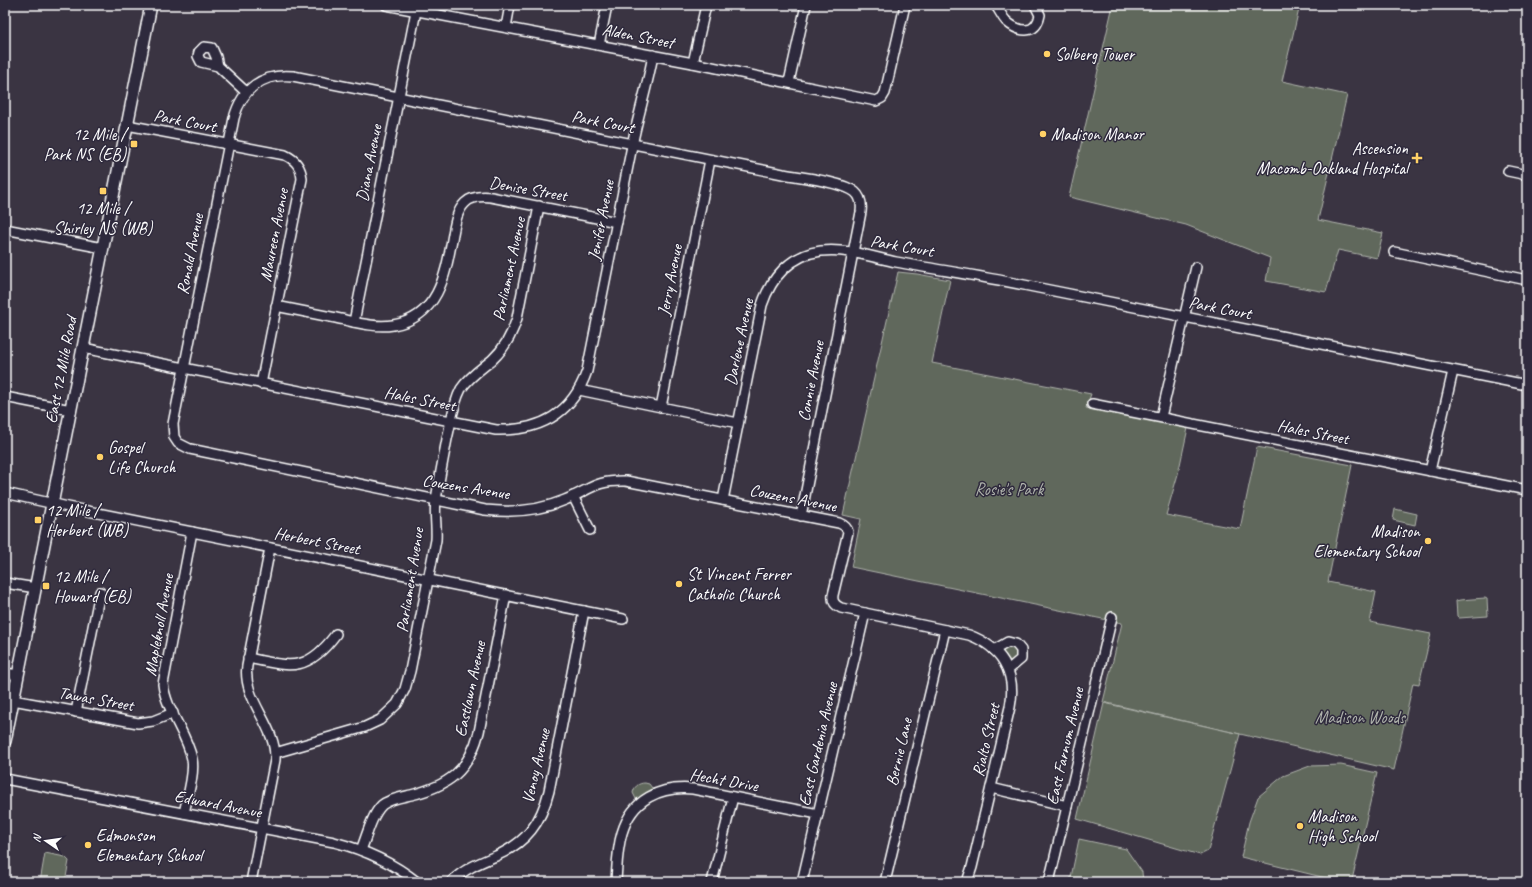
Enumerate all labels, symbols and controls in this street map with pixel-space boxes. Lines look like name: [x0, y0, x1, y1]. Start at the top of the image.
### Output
street label: Alden Street: [600, 19, 678, 54]
place label: Solberg Tower: [1055, 44, 1136, 65]
marker: Solberg Tower: [1042, 49, 1052, 59]
street label: Park Court: [152, 105, 220, 138]
street label: Park Court: [570, 106, 638, 139]
street label: Diana Avenue: [351, 121, 387, 203]
place label: 12 Mile / Park NS (EB): [44, 124, 129, 165]
place label: Madison Manor: [1051, 124, 1145, 145]
marker: Madison Manor: [1038, 129, 1048, 139]
place label: Ascension Macomb-Oakland Hospital: [1256, 138, 1411, 179]
marker: 12 Mile / Park NS (EB): [129, 139, 139, 149]
marker: Ascension Macomb-Oakland Hospital: [1411, 152, 1423, 164]
street label: Denise Street: [488, 172, 571, 207]
street label: Jenifer Avenue: [583, 177, 619, 263]
street label: Maureen Avenue: [255, 185, 294, 283]
marker: 12 Mile / Shirley NS (WB): [98, 186, 108, 196]
place label: 12 Mile / Shirley NS (WB): [54, 198, 154, 239]
street label: Ronald Avenue: [172, 210, 208, 296]
street label: Parliament Avenue: [488, 214, 531, 323]
street label: Park Court: [869, 230, 937, 262]
street label: Jerry Avenue: [653, 241, 687, 318]
street label: Park Court: [1187, 292, 1255, 325]
street label: Darlene Avenue: [720, 295, 759, 387]
street label: East 12 Mile Road: [40, 312, 82, 425]
street label: Connie Avenue: [793, 338, 829, 423]
street label: Hales Street: [383, 382, 460, 417]
street label: Hales Street: [1276, 415, 1353, 450]
place label: Gospel Life Church: [108, 437, 177, 478]
marker: Gospel Life Church: [95, 452, 105, 462]
street label: Couzens Avenue: [421, 470, 512, 504]
street label: Couzens Avenue: [748, 479, 840, 517]
park label: Rosie's Park: [975, 479, 1045, 500]
place label: 12 Mile / Herbert (WB): [46, 500, 130, 541]
marker: 12 Mile / Herbert (WB): [33, 515, 43, 525]
place label: Madison Elementary School: [1314, 521, 1423, 562]
street label: Herbert Street: [272, 522, 364, 560]
street label: Parliament Avenue: [391, 525, 429, 634]
marker: Madison Elementary School: [1423, 536, 1433, 546]
place label: St Vincent Ferrer Catholic Church: [687, 564, 793, 605]
place label: 12 Mile / Howard (EB): [54, 566, 132, 607]
street label: Mapleknoll Avenue: [140, 571, 179, 678]
marker: St Vincent Ferrer Catholic Church: [674, 579, 684, 589]
marker: 12 Mile / Howard (EB): [41, 581, 51, 591]
street label: Eastlawn Avenue: [450, 638, 491, 739]
street label: East Gardenia Avenue: [794, 679, 843, 808]
street label: Tawas Street: [57, 682, 137, 716]
street label: East Farnum Avenue: [1041, 684, 1089, 807]
street label: Rialto Street: [967, 699, 1005, 779]
park label: Madison Woods: [1315, 707, 1406, 728]
street label: Bernie Lane: [881, 715, 917, 788]
street label: Venoy Avenue: [517, 725, 555, 805]
street label: Hecht Drive: [688, 764, 761, 797]
street label: Edward Avenue: [173, 785, 265, 823]
place label: Madison High School: [1308, 806, 1379, 847]
north arrow: [26, 821, 66, 861]
marker: Madison High School: [1295, 821, 1305, 831]
place label: Edmonson Elementary School: [96, 825, 205, 866]
text: N: [29, 832, 44, 844]
marker: Edmonson Elementary School: [83, 840, 93, 850]

